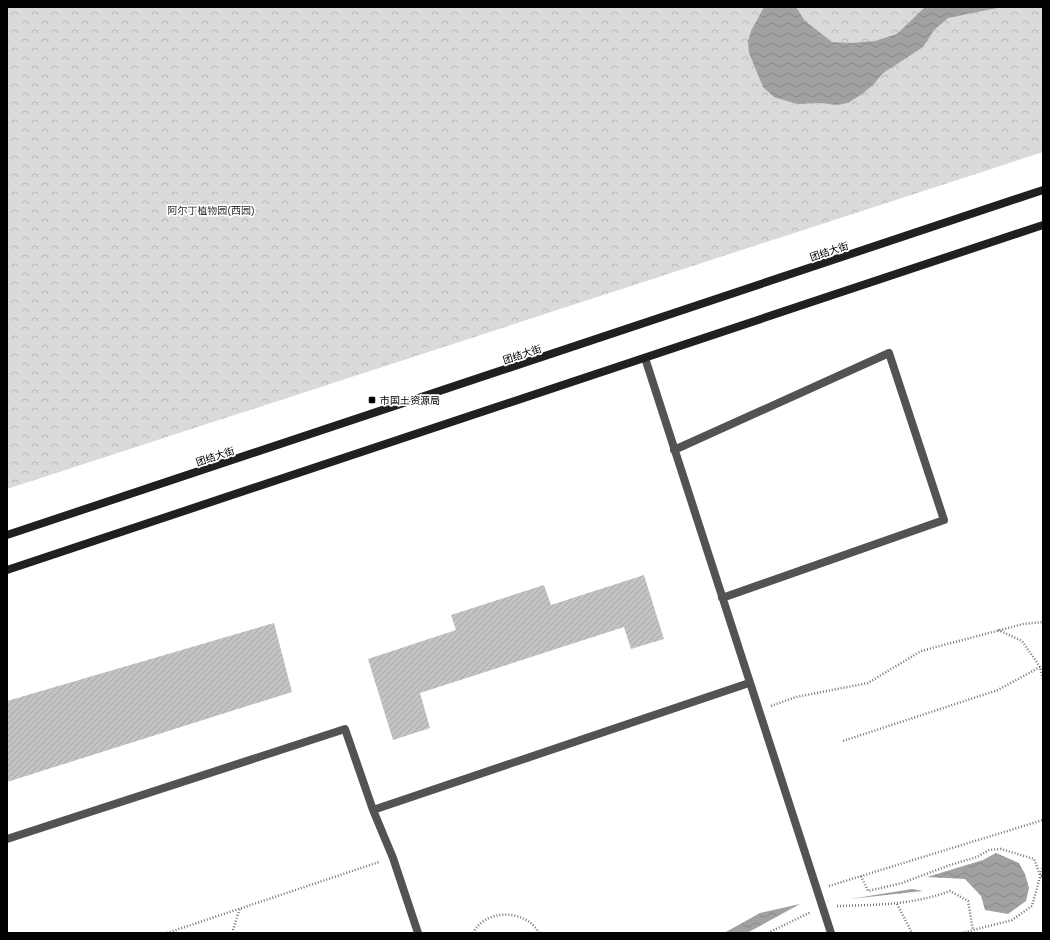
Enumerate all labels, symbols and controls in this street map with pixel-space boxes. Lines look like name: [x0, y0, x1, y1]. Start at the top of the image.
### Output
park label: 阿尔丁植物园(西园): [167, 204, 255, 216]
street label: 团结大街: [808, 239, 850, 263]
street label: 团结大街: [501, 342, 543, 366]
place label: 市国土资源局: [380, 394, 440, 406]
marker: 市国土资源局: [367, 395, 377, 405]
street label: 团结大街: [194, 444, 236, 468]

